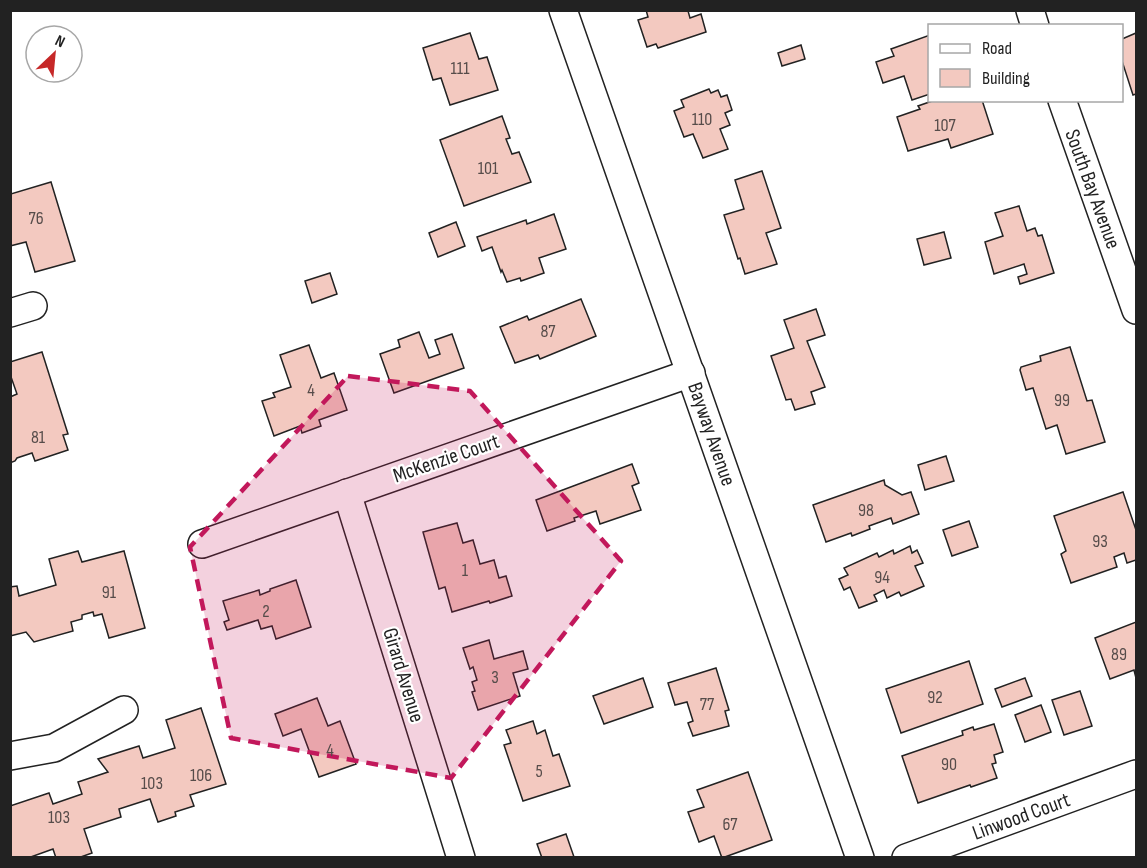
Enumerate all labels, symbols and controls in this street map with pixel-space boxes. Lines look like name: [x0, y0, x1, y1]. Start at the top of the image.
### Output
north arrow: [24, 24, 84, 84]
legend: [928, 24, 1123, 102]
text: N: [52, 31, 68, 52]
text: Road: [982, 38, 1012, 59]
house number: 111: [451, 58, 470, 79]
text: Building: [982, 68, 1030, 89]
house number: 110: [692, 109, 712, 130]
house number: 107: [934, 115, 957, 136]
street label: South Bay Avenue: [1059, 126, 1126, 252]
house number: 101: [478, 158, 499, 179]
house number: 76: [28, 208, 44, 229]
house number: 87: [540, 321, 556, 342]
street label: Bayway Avenue: [682, 379, 741, 489]
house number: 4: [307, 380, 315, 401]
house number: 99: [1054, 390, 1070, 411]
house number: 81: [31, 427, 46, 448]
street label: McKenzie Court: [390, 429, 503, 488]
house number: 98: [858, 500, 874, 521]
house number: 93: [1092, 531, 1108, 552]
house number: 1: [462, 560, 469, 581]
house number: 94: [874, 567, 890, 588]
house number: 91: [102, 582, 117, 603]
house number: 2: [262, 601, 270, 622]
street label: Girard Avenue: [377, 625, 430, 725]
house number: 89: [1111, 644, 1127, 665]
house number: 3: [491, 667, 499, 688]
house number: 92: [927, 687, 943, 708]
house number: 77: [700, 694, 715, 715]
house number: 4: [326, 740, 334, 761]
house number: 90: [941, 754, 957, 775]
house number: 5: [535, 761, 543, 782]
house number: 106: [190, 765, 212, 786]
house number: 103: [141, 773, 163, 794]
street label: Linwood Court: [969, 787, 1073, 846]
house number: 103: [48, 807, 70, 828]
house number: 67: [722, 814, 738, 835]

